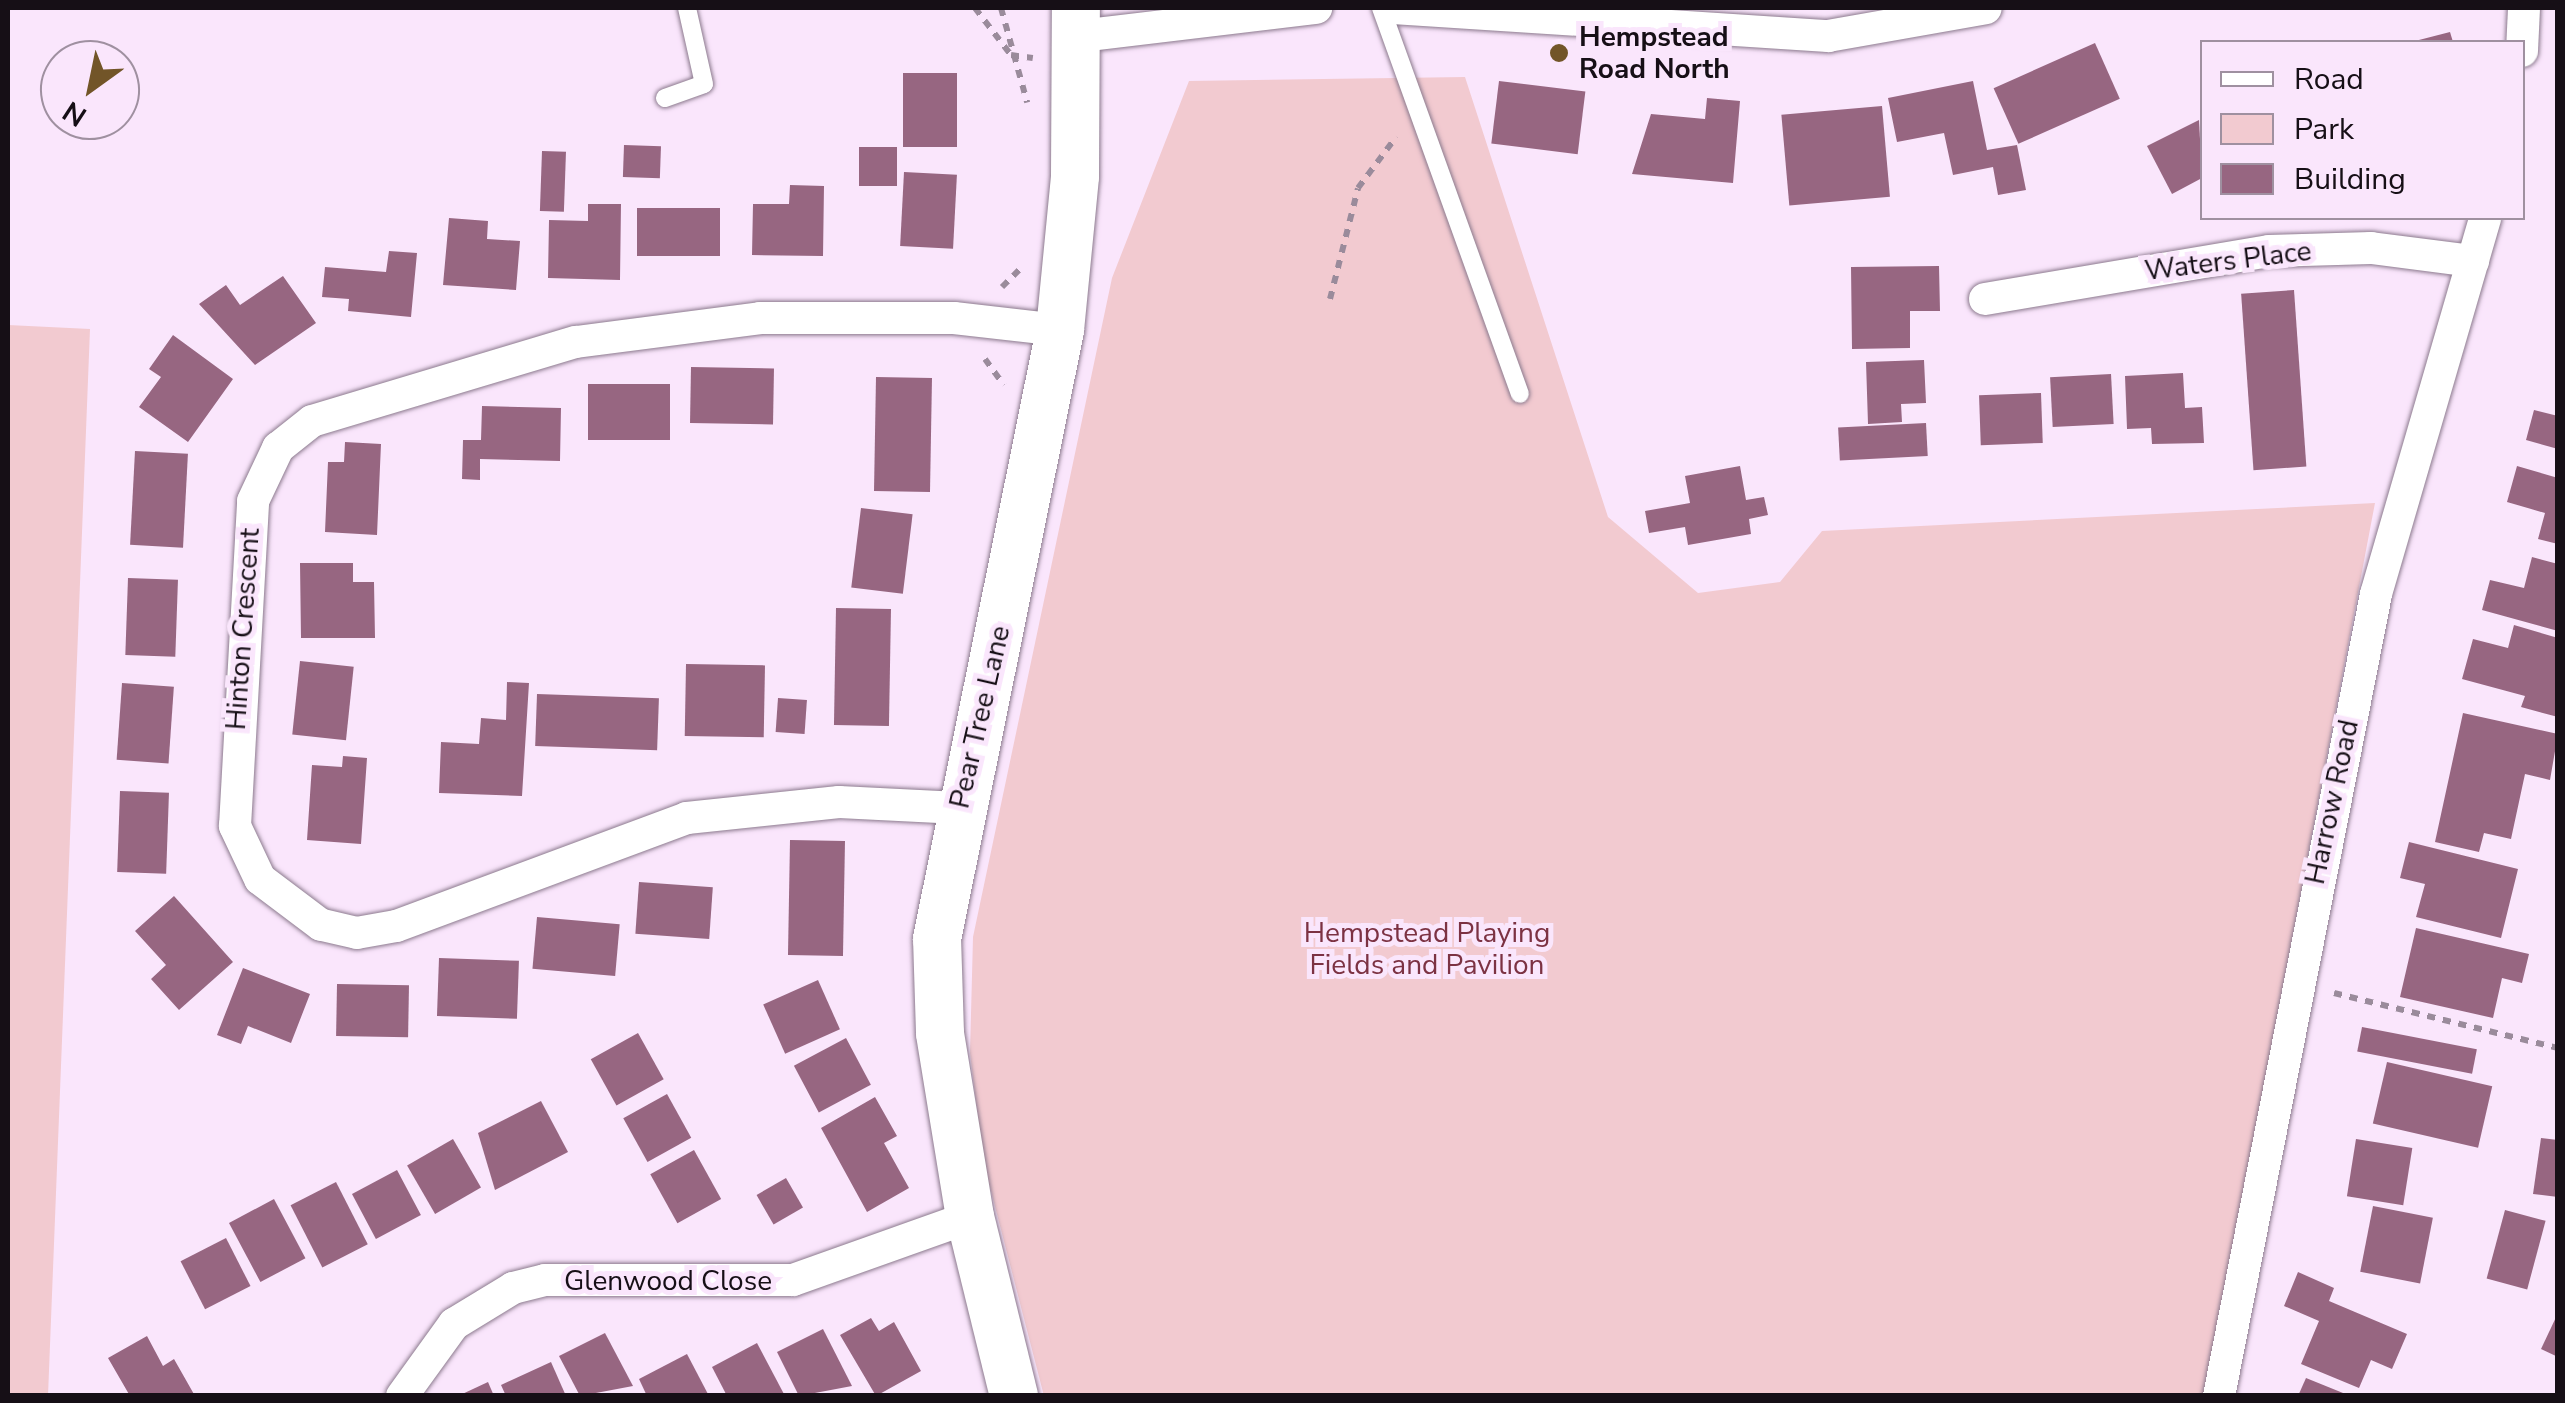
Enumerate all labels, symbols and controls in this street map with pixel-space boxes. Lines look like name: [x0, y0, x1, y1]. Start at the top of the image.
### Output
place label: Hempstead Road North: [1579, 20, 1730, 86]
north arrow: [40, 40, 140, 140]
legend: [2200, 40, 2525, 220]
marker: Hempstead Road North: [1548, 42, 1570, 64]
text: Road: [2294, 59, 2364, 100]
text: N: [56, 92, 94, 135]
text: Park: [2294, 109, 2354, 150]
text: Building: [2294, 159, 2406, 200]
street label: Waters Place: [2143, 234, 2313, 288]
street label: Hinton Crescent: [219, 527, 267, 731]
street label: Pear Tree Lane: [943, 622, 1017, 812]
street label: Harrow Road: [2298, 717, 2366, 887]
park label: Hempstead Playing Fields and Pavilion: [1304, 916, 1550, 982]
street label: Glenwood Close: [564, 1264, 772, 1298]

